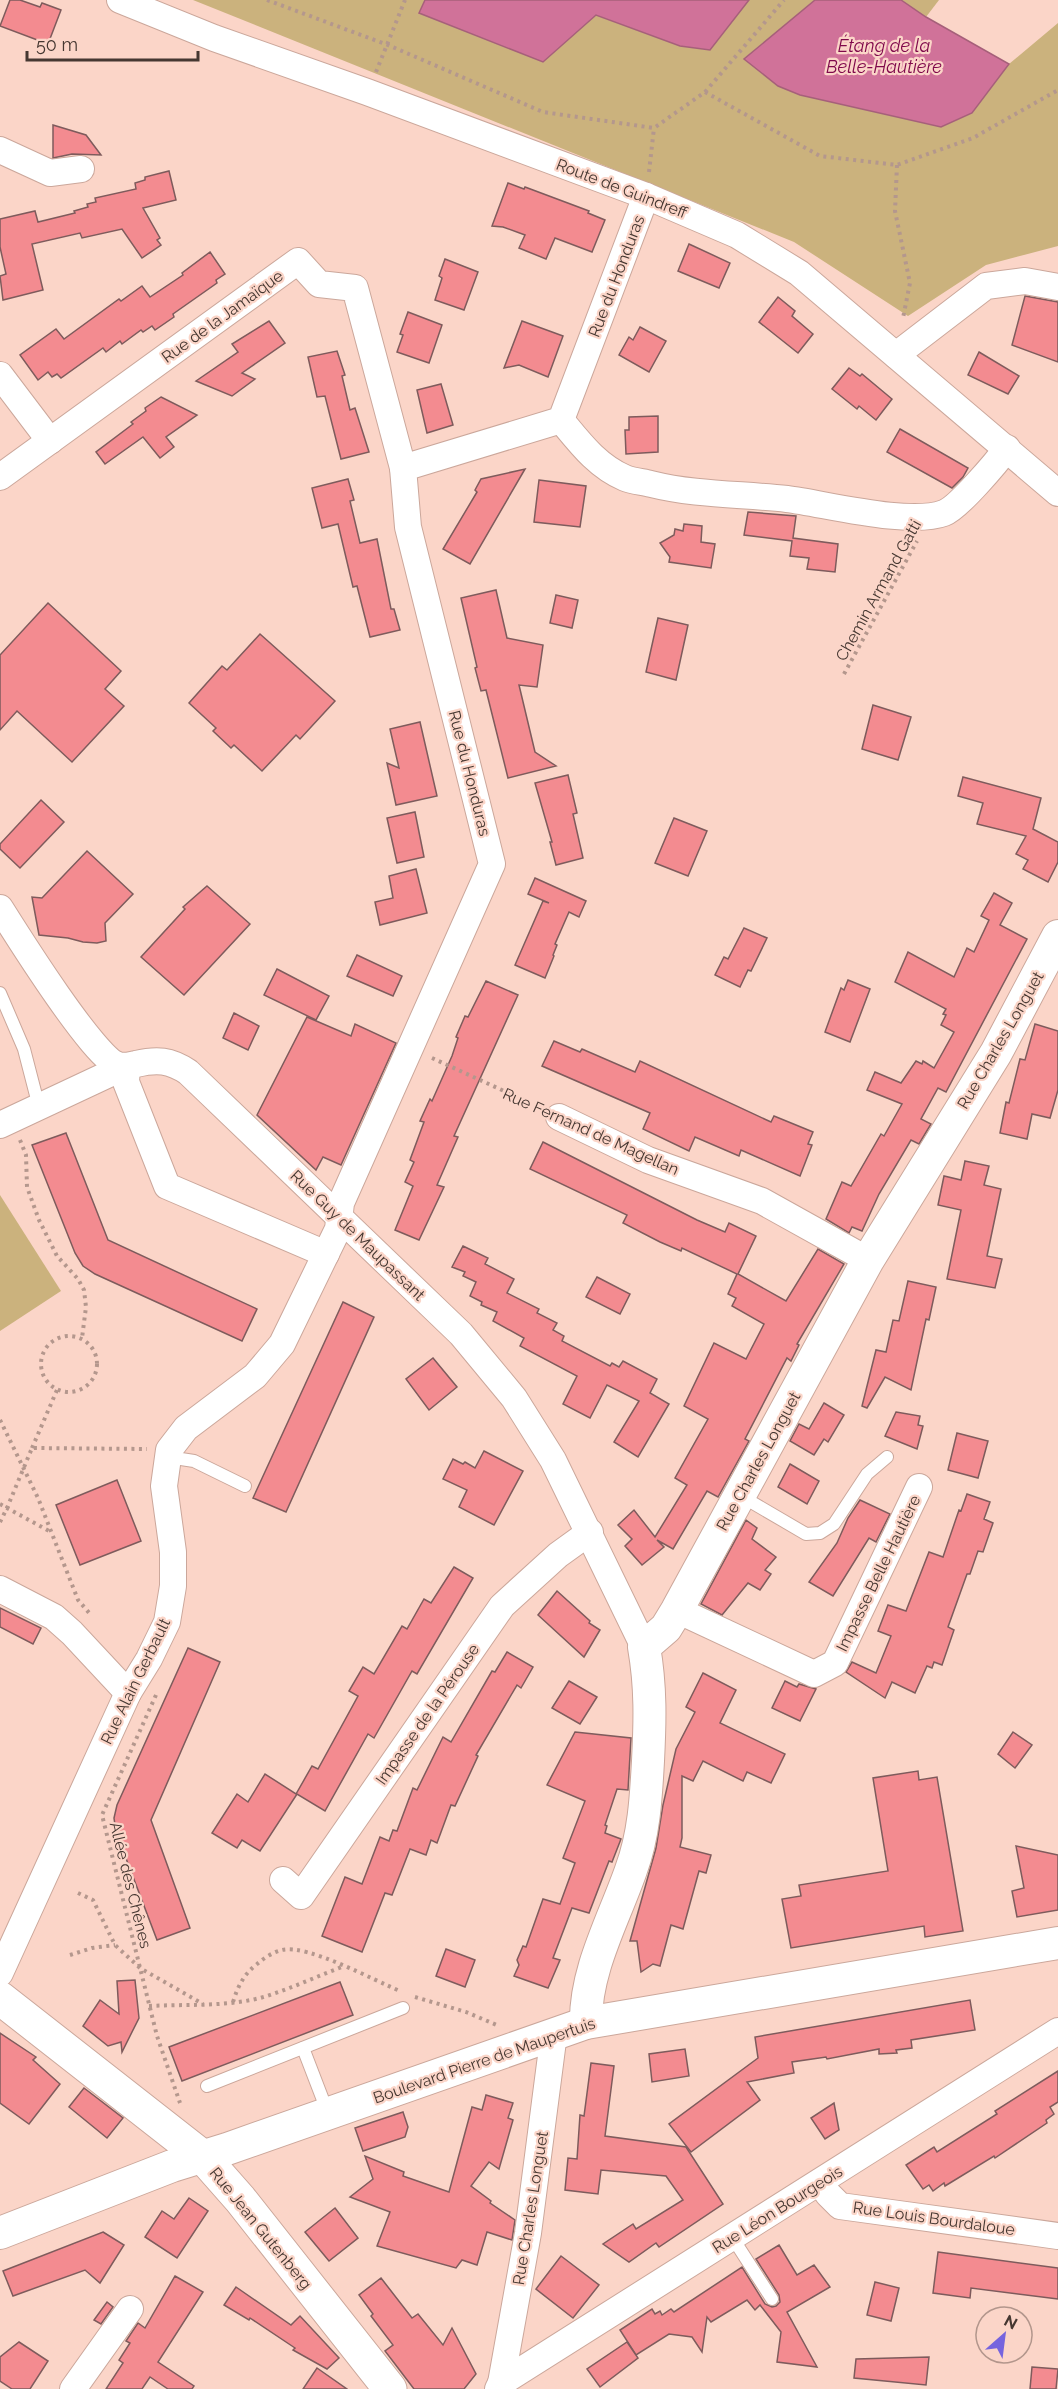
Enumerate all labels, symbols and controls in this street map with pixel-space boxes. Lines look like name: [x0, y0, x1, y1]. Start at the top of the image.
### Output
scale bar: [27, 24, 198, 62]
text: 50 m: [36, 34, 78, 55]
water label: Étang de la Belle-Hautière: [826, 34, 942, 77]
street label: Route de Guindreff: [554, 155, 691, 222]
street label: Rue du Honduras: [585, 212, 649, 340]
street label: Rue de la Jamaïque: [158, 266, 287, 367]
street label: Chemin Armand Gatti: [832, 516, 925, 664]
street label: Rue du Honduras: [445, 708, 494, 838]
street label: Rue Charles Longuet: [953, 968, 1048, 1112]
street label: Rue Fernand de Magellan: [500, 1084, 682, 1179]
street label: Rue Guy de Maupassant: [286, 1166, 429, 1305]
street label: Rue Charles Longuet: [712, 1388, 805, 1534]
street label: Impasse Belle Hautière: [832, 1492, 925, 1654]
street label: Rue Alain Gerbault: [97, 1615, 174, 1747]
street label: Impasse de la Pérouse: [372, 1640, 483, 1788]
street label: Allée des Chênes: [106, 1820, 155, 1951]
street label: Boulevard Pierre de Maupertuis: [371, 2013, 598, 2107]
street label: Rue Charles Longuet: [509, 2129, 552, 2286]
street label: Rue Léon Bourgeois: [709, 2162, 846, 2257]
street label: Rue Jean Gutenberg: [206, 2164, 316, 2293]
street label: Rue Louis Bourdaloue: [852, 2198, 1016, 2239]
north arrow: [974, 2305, 1034, 2365]
text: N: [1001, 2311, 1021, 2333]

